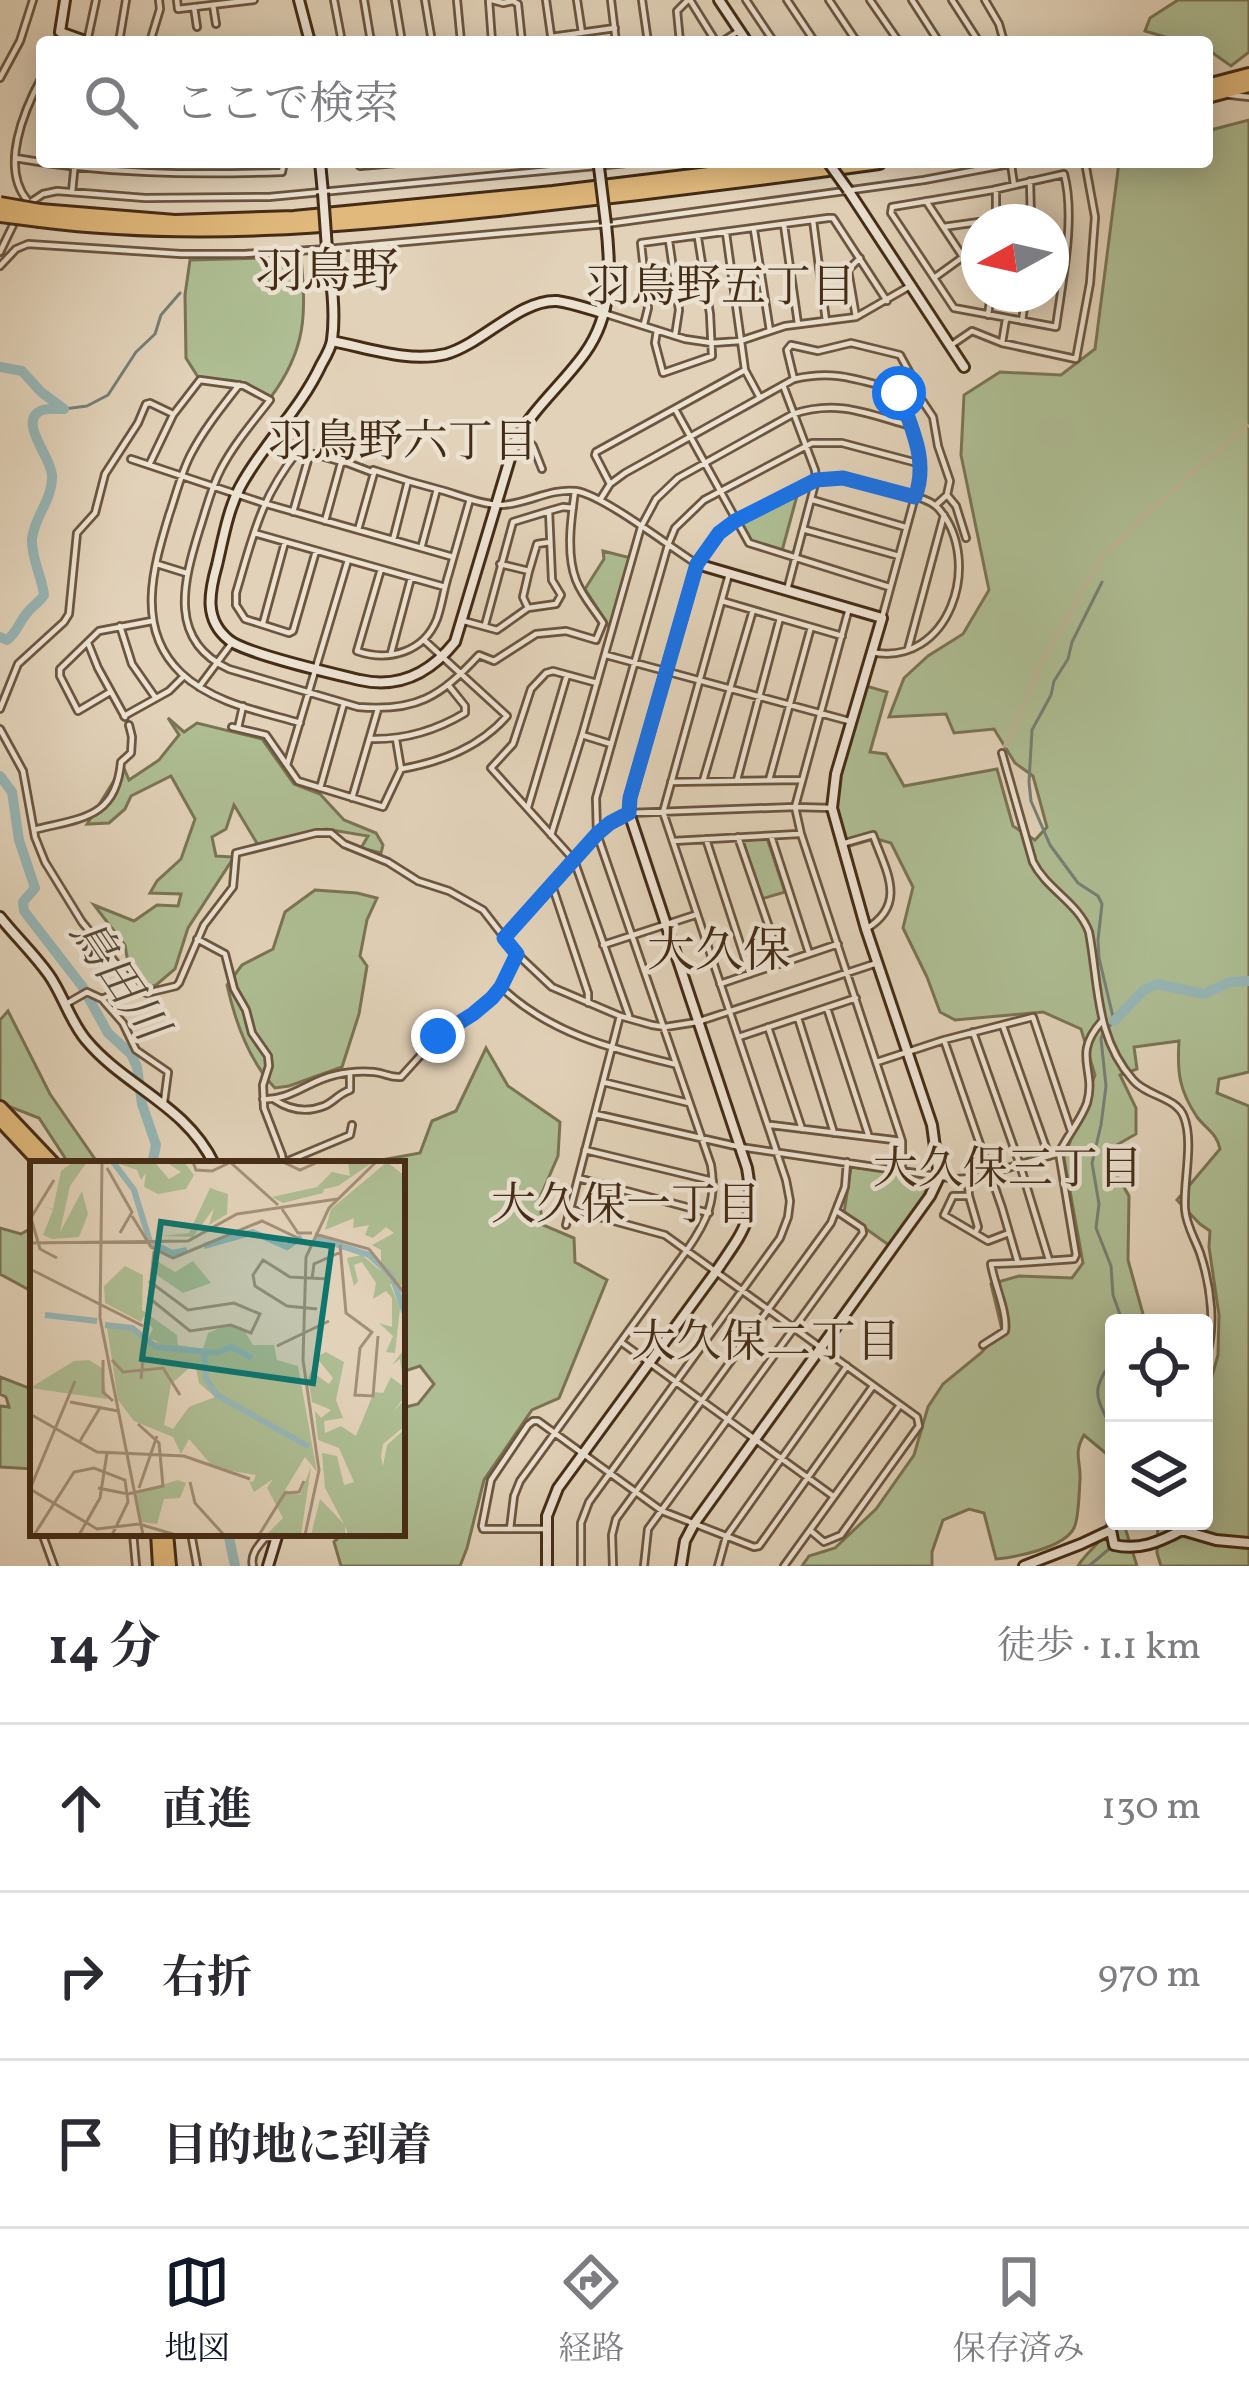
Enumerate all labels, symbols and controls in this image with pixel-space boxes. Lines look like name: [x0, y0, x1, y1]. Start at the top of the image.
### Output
search box: [36, 36, 1213, 168]
icon: search: [78, 69, 144, 135]
text: ここで検索: [174, 75, 399, 138]
north arrow: [961, 204, 1069, 312]
district label: 羽鳥野: [255, 241, 399, 308]
district label: 羽鳥野五丁目: [586, 258, 856, 321]
route start: [872, 366, 926, 420]
district label: 羽鳥野六丁目: [268, 413, 538, 476]
water label: 鳥田川: [52, 907, 183, 1059]
district label: 大久保: [647, 920, 791, 987]
route end: [411, 1009, 465, 1063]
district label: 大久保三丁目: [873, 1140, 1143, 1203]
inset map: [30, 1161, 405, 1536]
district label: 大久保一丁目: [491, 1176, 761, 1239]
district label: 大久保二丁目: [631, 1313, 901, 1376]
map controls: [1105, 1314, 1213, 1530]
button: locate: [1105, 1314, 1213, 1422]
button: layers: [1105, 1422, 1213, 1530]
text: 14 分: [48, 1614, 161, 1685]
text: 徒歩 · 1.1 km: [997, 1621, 1201, 1675]
icon: ahead: [48, 1775, 114, 1841]
text: 直進: [162, 1781, 252, 1844]
text: 130 m: [1101, 1781, 1201, 1835]
icon: right: [48, 1943, 114, 2009]
text: 右折: [162, 1949, 252, 2012]
text: 970 m: [1098, 1949, 1201, 2003]
icon: arrive: [48, 2111, 114, 2177]
text: 目的地に到着: [162, 2117, 432, 2180]
tab: 地図: [164, 2249, 230, 2374]
tab: 経路: [558, 2249, 624, 2374]
tab: 保存済み: [953, 2249, 1085, 2374]

